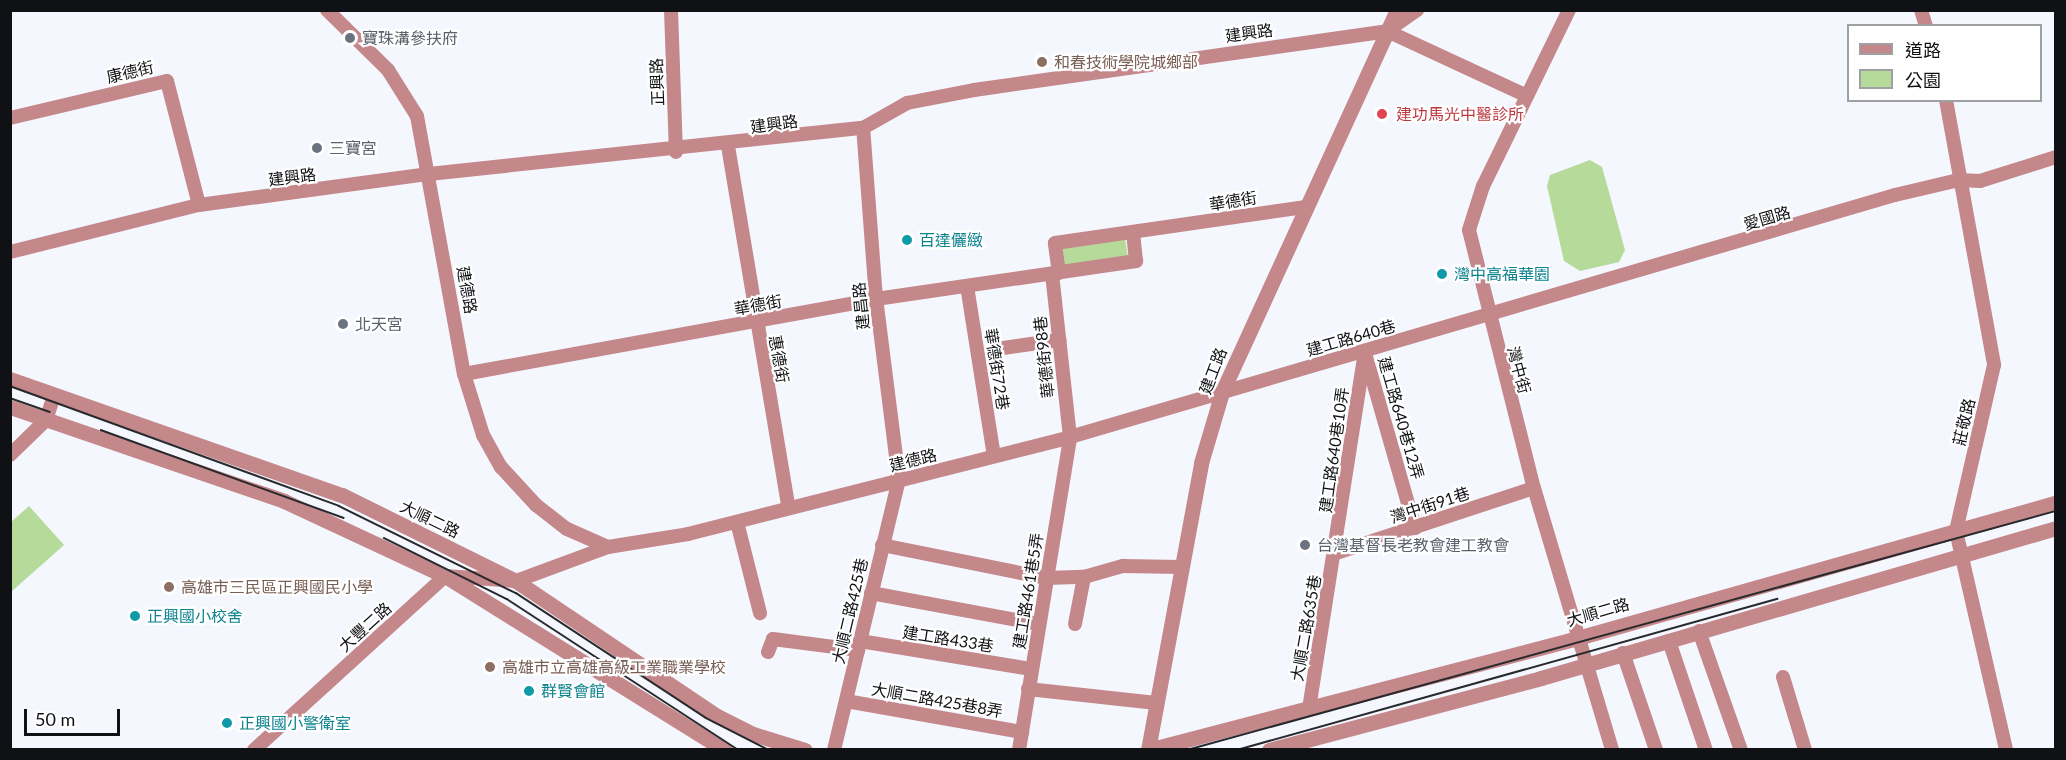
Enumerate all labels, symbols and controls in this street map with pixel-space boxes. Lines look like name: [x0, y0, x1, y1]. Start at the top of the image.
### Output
street label: 建興路: [1224, 20, 1274, 46]
legend: [1847, 24, 2042, 102]
place label: 寶珠溝參扶府: [362, 28, 458, 48]
marker: 寶珠溝參扶府: [343, 31, 357, 45]
text: 道路: [1905, 39, 1941, 61]
place label: 和春技術學院城鄉部: [1054, 52, 1198, 72]
marker: 和春技術學院城鄉部: [1035, 55, 1049, 69]
street label: 康德街: [104, 57, 156, 87]
street label: 正興路: [647, 58, 667, 106]
text: 公園: [1905, 69, 1941, 91]
place label: 建功馬光中醫診所: [1396, 104, 1524, 124]
marker: 建功馬光中醫診所: [1373, 105, 1391, 123]
street label: 建興路: [749, 111, 799, 137]
place label: 三寶宮: [329, 138, 377, 158]
marker: 三寶宮: [310, 141, 324, 155]
street label: 建興路: [267, 165, 317, 189]
street label: 華德街: [1208, 188, 1258, 214]
street label: 愛國路: [1741, 202, 1793, 234]
place label: 百達儷緻: [919, 230, 983, 250]
marker: 百達儷緻: [900, 233, 914, 247]
place label: 灣中高福華園: [1454, 264, 1550, 284]
street label: 建德路: [453, 265, 481, 315]
marker: 灣中高福華園: [1435, 267, 1449, 281]
street label: 建昌路: [849, 281, 873, 331]
street label: 華德街: [733, 291, 783, 319]
place label: 北天宮: [355, 314, 403, 334]
street label: 華德街98巷: [1030, 315, 1058, 399]
street label: 建工路640巷: [1304, 316, 1398, 360]
marker: 北天宮: [336, 317, 350, 331]
street label: 華德街72巷: [981, 327, 1013, 411]
street label: 惠德街: [765, 334, 793, 384]
street label: 灣中街: [1504, 344, 1534, 396]
street label: 建工路: [1195, 345, 1231, 397]
street label: 建工路640巷12弄: [1374, 355, 1428, 481]
street label: 建工路640巷10弄: [1316, 386, 1352, 514]
street label: 莊敬路: [1949, 396, 1979, 448]
street label: 建德路: [887, 445, 939, 475]
street label: 灣中街91巷: [1388, 483, 1472, 527]
street label: 大順二路: [397, 496, 463, 542]
street label: 建工路461巷5弄: [1009, 532, 1047, 650]
place label: 台灣基督長老教會建工教會: [1317, 535, 1509, 555]
marker: 台灣基督長老教會建工教會: [1298, 538, 1312, 552]
street label: 大順二路425巷: [829, 556, 871, 666]
street label: 大順二路635巷: [1287, 573, 1325, 683]
place label: 高雄市三民區正興國民小學: [181, 577, 373, 597]
marker: 高雄市三民區正興國民小學: [162, 580, 176, 594]
street label: 大順二路: [1565, 594, 1631, 630]
street label: 大豐二路: [335, 598, 395, 656]
place label: 正興國小校舍: [147, 606, 243, 626]
marker: 正興國小校舍: [128, 609, 142, 623]
street label: 建工路433巷: [901, 622, 995, 656]
place label: 高雄市立高雄高級工業職業學校: [502, 657, 726, 677]
marker: 高雄市立高雄高級工業職業學校: [483, 660, 497, 674]
street label: 大順二路425巷8弄: [870, 679, 1004, 721]
place label: 群賢會館: [541, 681, 605, 701]
marker: 群賢會館: [522, 684, 536, 698]
scale bar: [27, 697, 123, 735]
text: 50 m: [35, 708, 75, 730]
place label: 正興國小警衛室: [239, 713, 351, 733]
marker: 正興國小警衛室: [220, 716, 234, 730]

